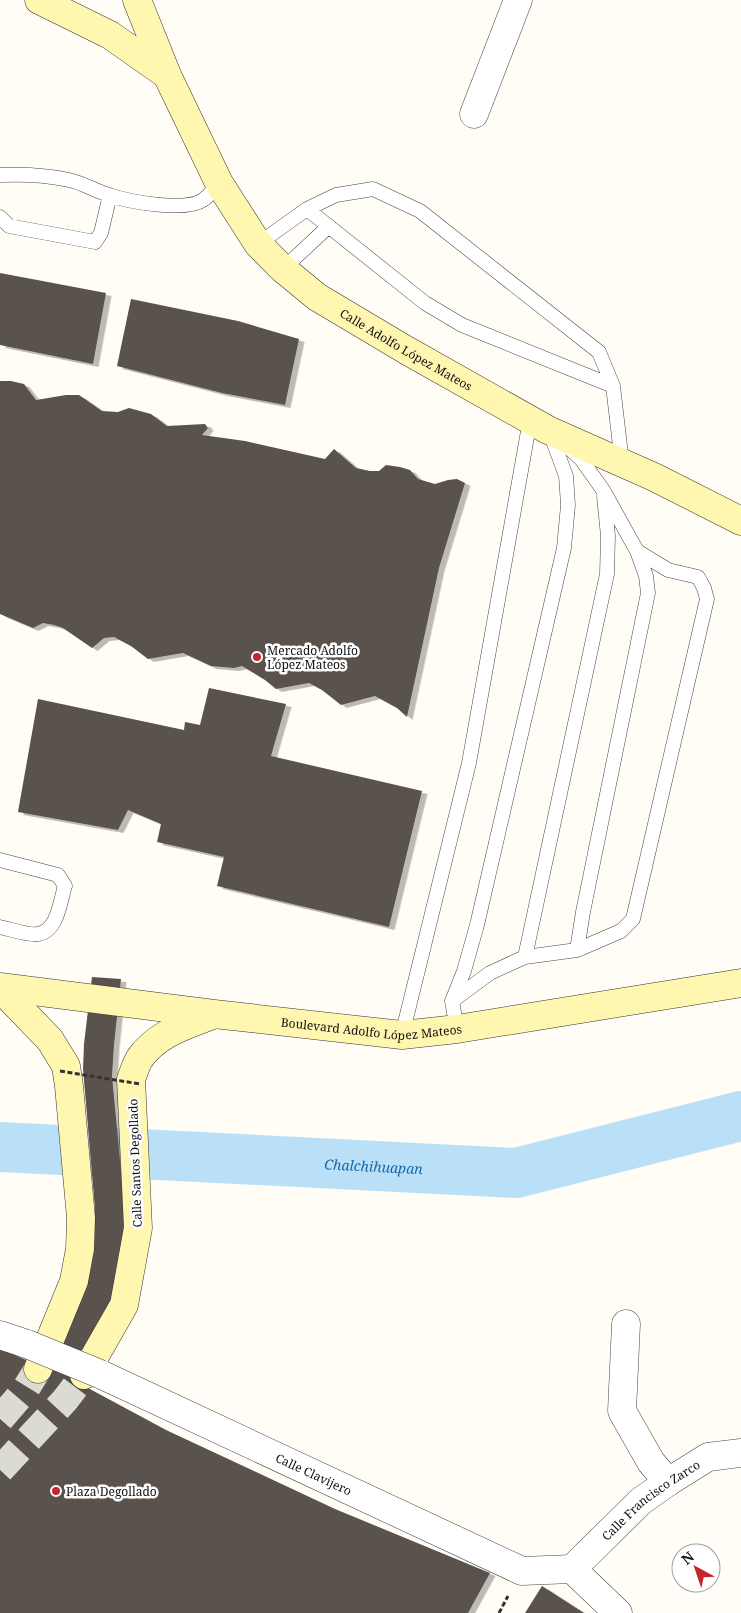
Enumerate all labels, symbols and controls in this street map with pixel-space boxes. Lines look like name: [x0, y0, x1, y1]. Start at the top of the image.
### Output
street label: Calle Adolfo López Mateos: [337, 304, 476, 394]
place label: Mercado Adolfo López Mateos: [267, 642, 358, 673]
marker: Mercado Adolfo López Mateos: [251, 651, 263, 663]
street label: Boulevard Adolfo López Mateos: [280, 1013, 463, 1044]
street label: Calle Santos Degollado: [124, 1098, 146, 1228]
water label: Chalchihuapan: [324, 1154, 424, 1178]
street label: Calle Clavijero: [273, 1449, 355, 1499]
street label: Calle Francisco Zarco: [597, 1456, 703, 1544]
place label: Plaza Degollado: [66, 1483, 157, 1500]
marker: Plaza Degollado: [50, 1485, 62, 1497]
north arrow: [671, 1543, 721, 1593]
text: N: [677, 1547, 698, 1568]

